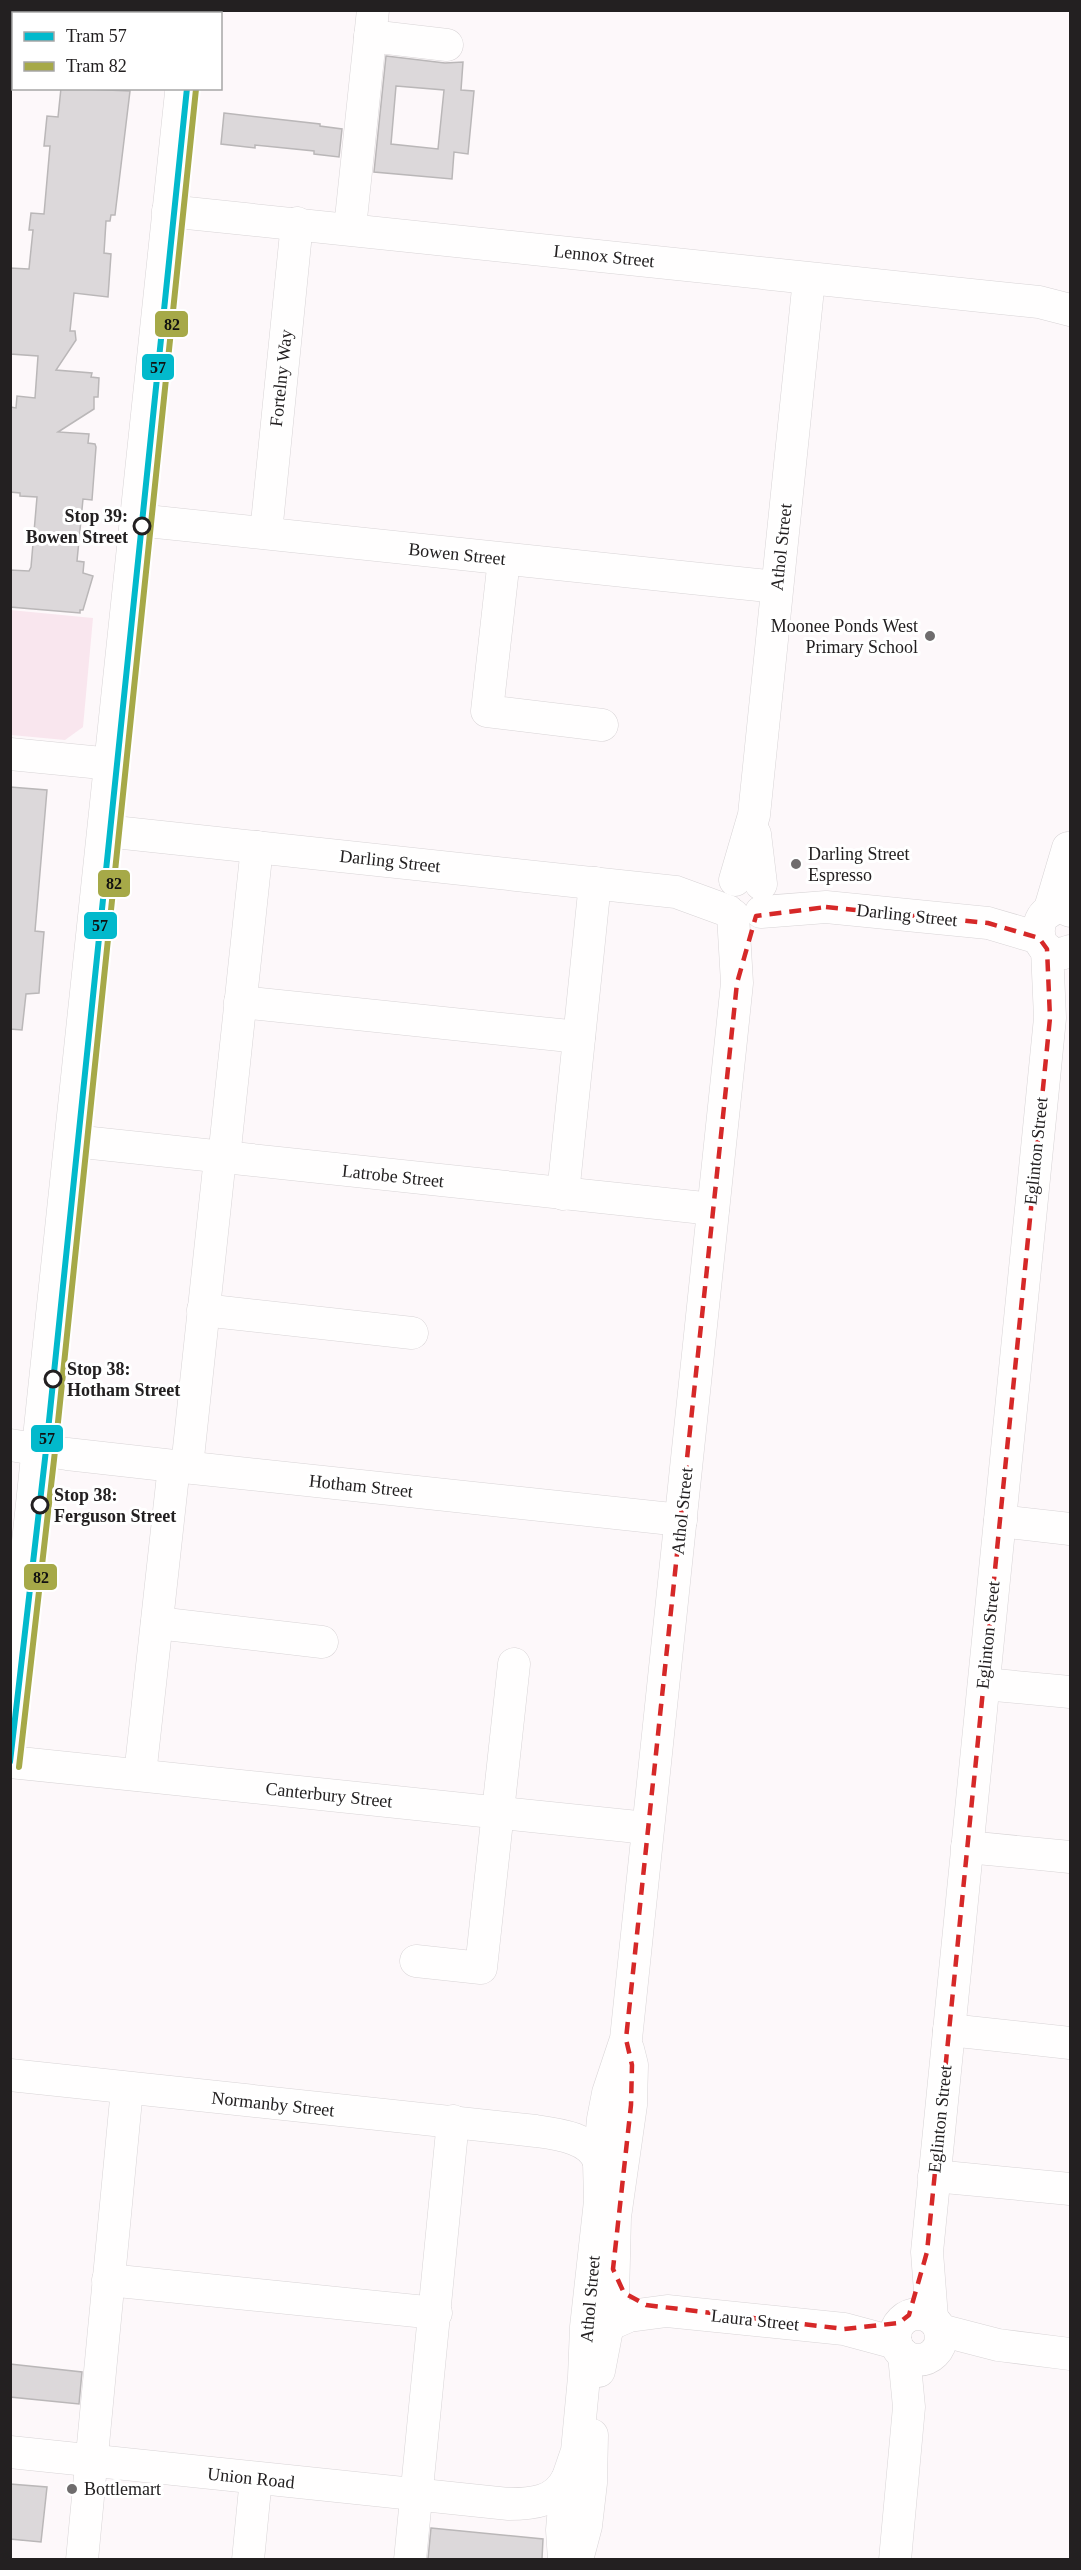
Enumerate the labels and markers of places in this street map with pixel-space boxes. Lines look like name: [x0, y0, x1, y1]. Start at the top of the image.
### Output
place label: Stop 39: Bowen Street: [26, 506, 128, 547]
marker: Stop 39: Bowen Street: [133, 517, 151, 535]
place label: Moonee Ponds West Primary School: [771, 616, 918, 657]
marker: Moonee Ponds West Primary School: [923, 629, 937, 643]
place label: Darling Street Espresso: [808, 844, 909, 885]
marker: Darling Street Espresso: [789, 857, 803, 871]
place label: Stop 38: Hotham Street: [67, 1359, 180, 1400]
marker: Stop 38: Hotham Street: [44, 1370, 62, 1388]
place label: Stop 38: Ferguson Street: [54, 1485, 176, 1526]
marker: Stop 38: Ferguson Street: [31, 1496, 49, 1514]
place label: Bottlemart: [84, 2479, 161, 2499]
marker: Bottlemart: [65, 2482, 79, 2496]

